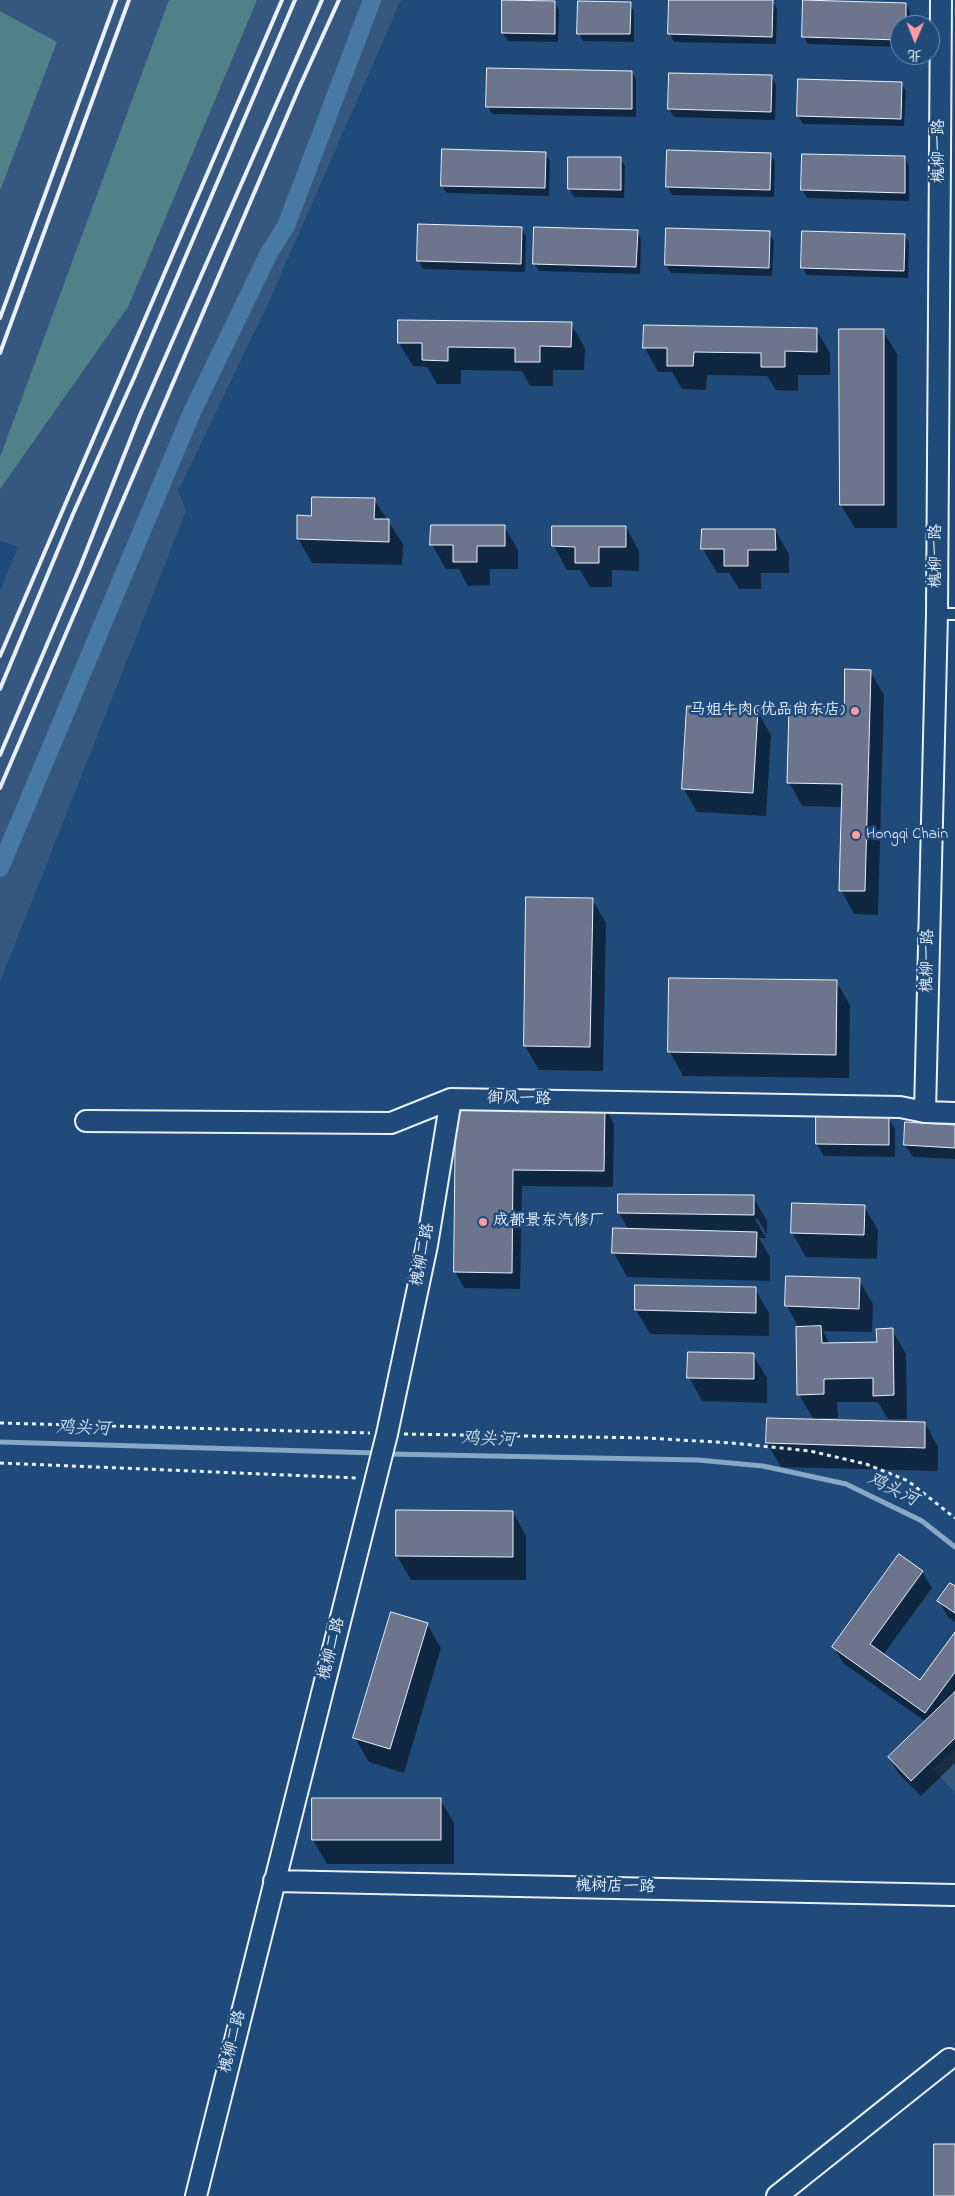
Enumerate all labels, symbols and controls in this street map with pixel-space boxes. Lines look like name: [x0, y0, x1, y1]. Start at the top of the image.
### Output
north arrow: [890, 15, 940, 65]
text: 北: [908, 44, 922, 65]
street label: 槐柳一路: [930, 119, 950, 183]
street label: 槐柳一路: [927, 524, 947, 588]
place label: 马姐牛肉(优品尚东店): [690, 701, 845, 721]
marker: 马姐牛肉(优品尚东店): [849, 705, 861, 717]
place label: Hongqi Chain: [866, 825, 948, 845]
marker: Hongqi Chain: [850, 829, 862, 841]
street label: 槐柳一路: [919, 929, 939, 993]
street label: 御风一路: [487, 1090, 551, 1110]
place label: 成都景东汽修厂: [493, 1212, 605, 1232]
marker: 成都景东汽修厂: [477, 1216, 489, 1228]
street label: 槐柳二路: [408, 1222, 440, 1288]
water label: 鸡头河: [56, 1418, 110, 1442]
water label: 鸡头河: [461, 1429, 515, 1453]
water label: 鸡头河: [863, 1469, 921, 1513]
street label: 槐柳二路: [316, 1616, 350, 1682]
street label: 槐树店一路: [575, 1878, 655, 1898]
street label: 槐柳二路: [217, 2009, 251, 2075]

